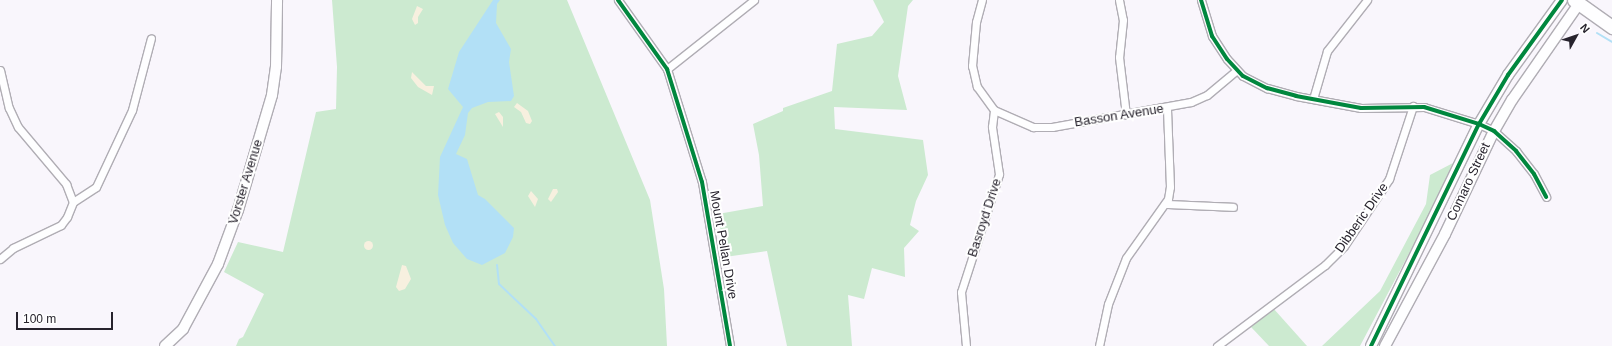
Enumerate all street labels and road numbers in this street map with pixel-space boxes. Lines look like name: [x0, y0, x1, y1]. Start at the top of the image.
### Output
street label: Basson Avenue: [1073, 101, 1165, 131]
street label: Vorster Avenue: [226, 137, 266, 227]
street label: Comaro Street: [1444, 140, 1494, 224]
street label: Basroyd Drive: [965, 177, 1005, 259]
street label: Dibberic Drive: [1332, 180, 1392, 256]
street label: Mount Pellan Drive: [706, 190, 740, 300]

